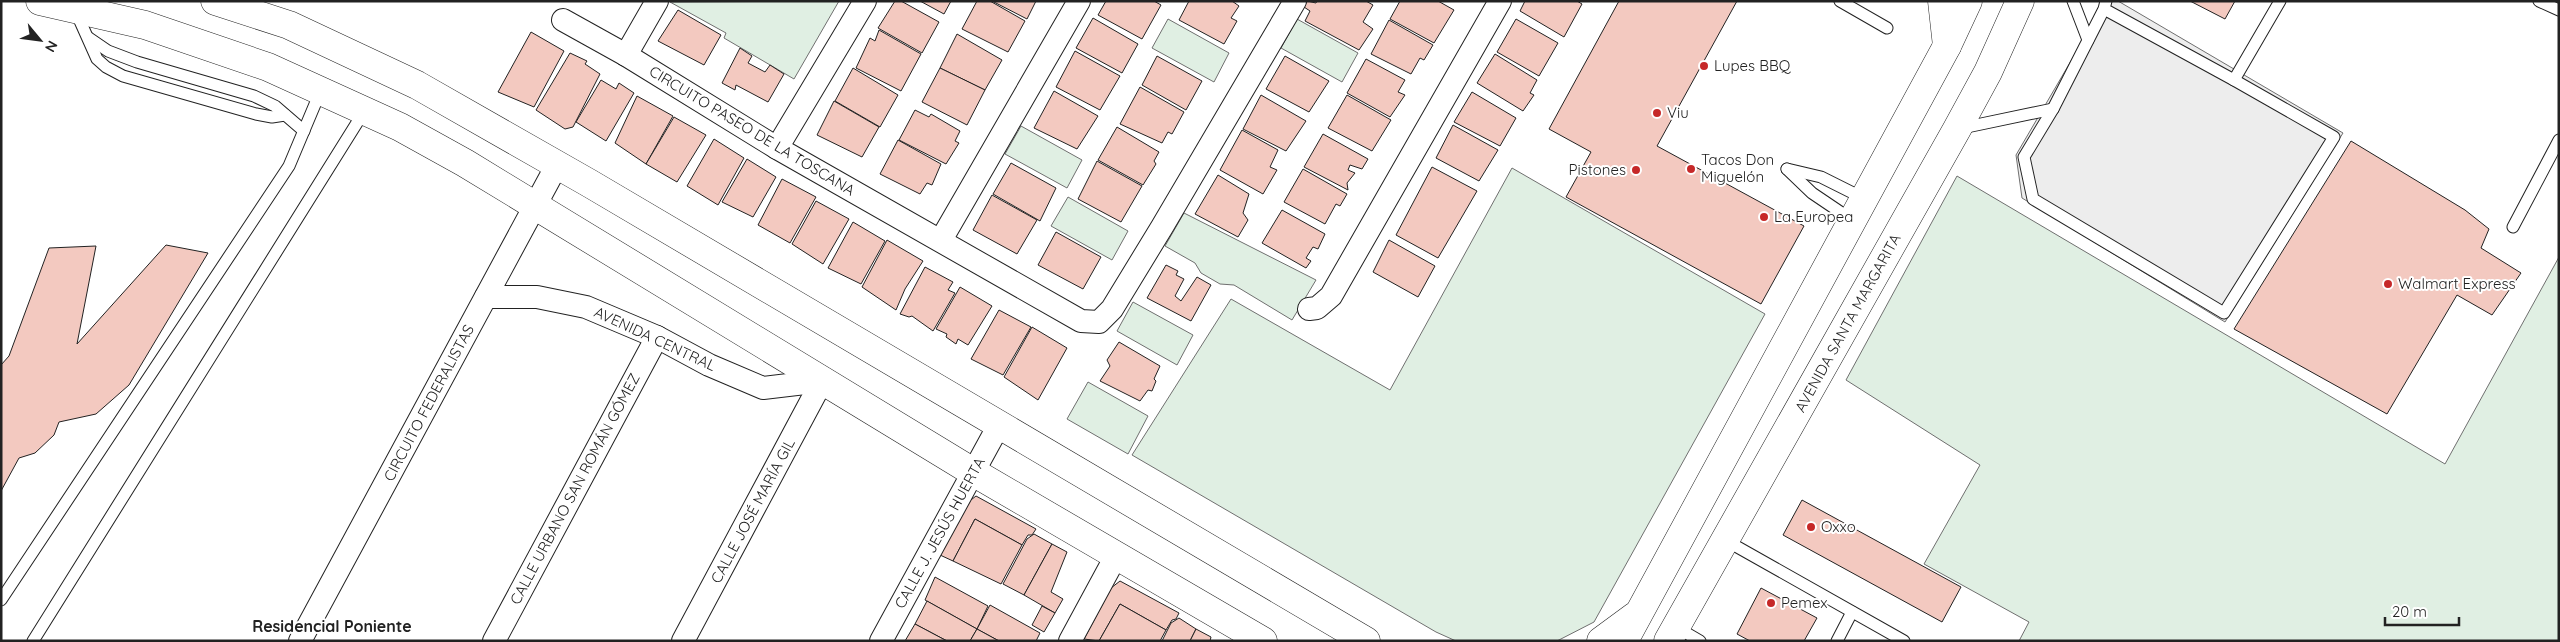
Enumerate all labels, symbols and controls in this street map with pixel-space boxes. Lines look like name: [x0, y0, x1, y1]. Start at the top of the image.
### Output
north arrow: [15, 15, 65, 65]
text: N: [41, 37, 62, 55]
place label: Lupes BBQ: [1714, 56, 1791, 75]
marker: Lupes BBQ: [1698, 60, 1710, 72]
street label: CIRCUITO PASEO DE LA TOSCANA: [646, 61, 859, 200]
place label: Viu: [1667, 103, 1689, 122]
marker: Viu: [1651, 107, 1663, 119]
place label: Tacos Don Miguelón: [1701, 150, 1774, 186]
place label: Pistones: [1569, 160, 1626, 179]
marker: Tacos Don Miguelón: [1685, 163, 1697, 175]
marker: Pistones: [1630, 164, 1642, 176]
place label: La Europea: [1774, 207, 1853, 226]
marker: La Europea: [1758, 211, 1770, 223]
street label: AVENIDA SANTA MARGARITA: [1791, 230, 1905, 415]
place label: Walmart Express: [2398, 274, 2515, 293]
marker: Walmart Express: [2382, 278, 2394, 290]
street label: AVENIDA CENTRAL: [591, 302, 719, 375]
street label: CIRCUITO FEDERALISTAS: [379, 321, 478, 484]
street label: CALLE URBANO SAN ROMÁN GÓMEZ: [505, 370, 644, 608]
street label: CALLE JOSÉ MARÍA GIL: [706, 435, 799, 586]
street label: CALLE J. JESÚS HUERTA: [890, 454, 989, 612]
place label: Oxxo: [1821, 517, 1856, 536]
marker: Oxxo: [1805, 521, 1817, 533]
place label: Pemex: [1781, 593, 1828, 612]
scale bar: [2385, 594, 2459, 626]
marker: Pemex: [1765, 597, 1777, 609]
text: 20 m: [2392, 602, 2427, 621]
district label: Residencial Poniente: [252, 616, 412, 636]

